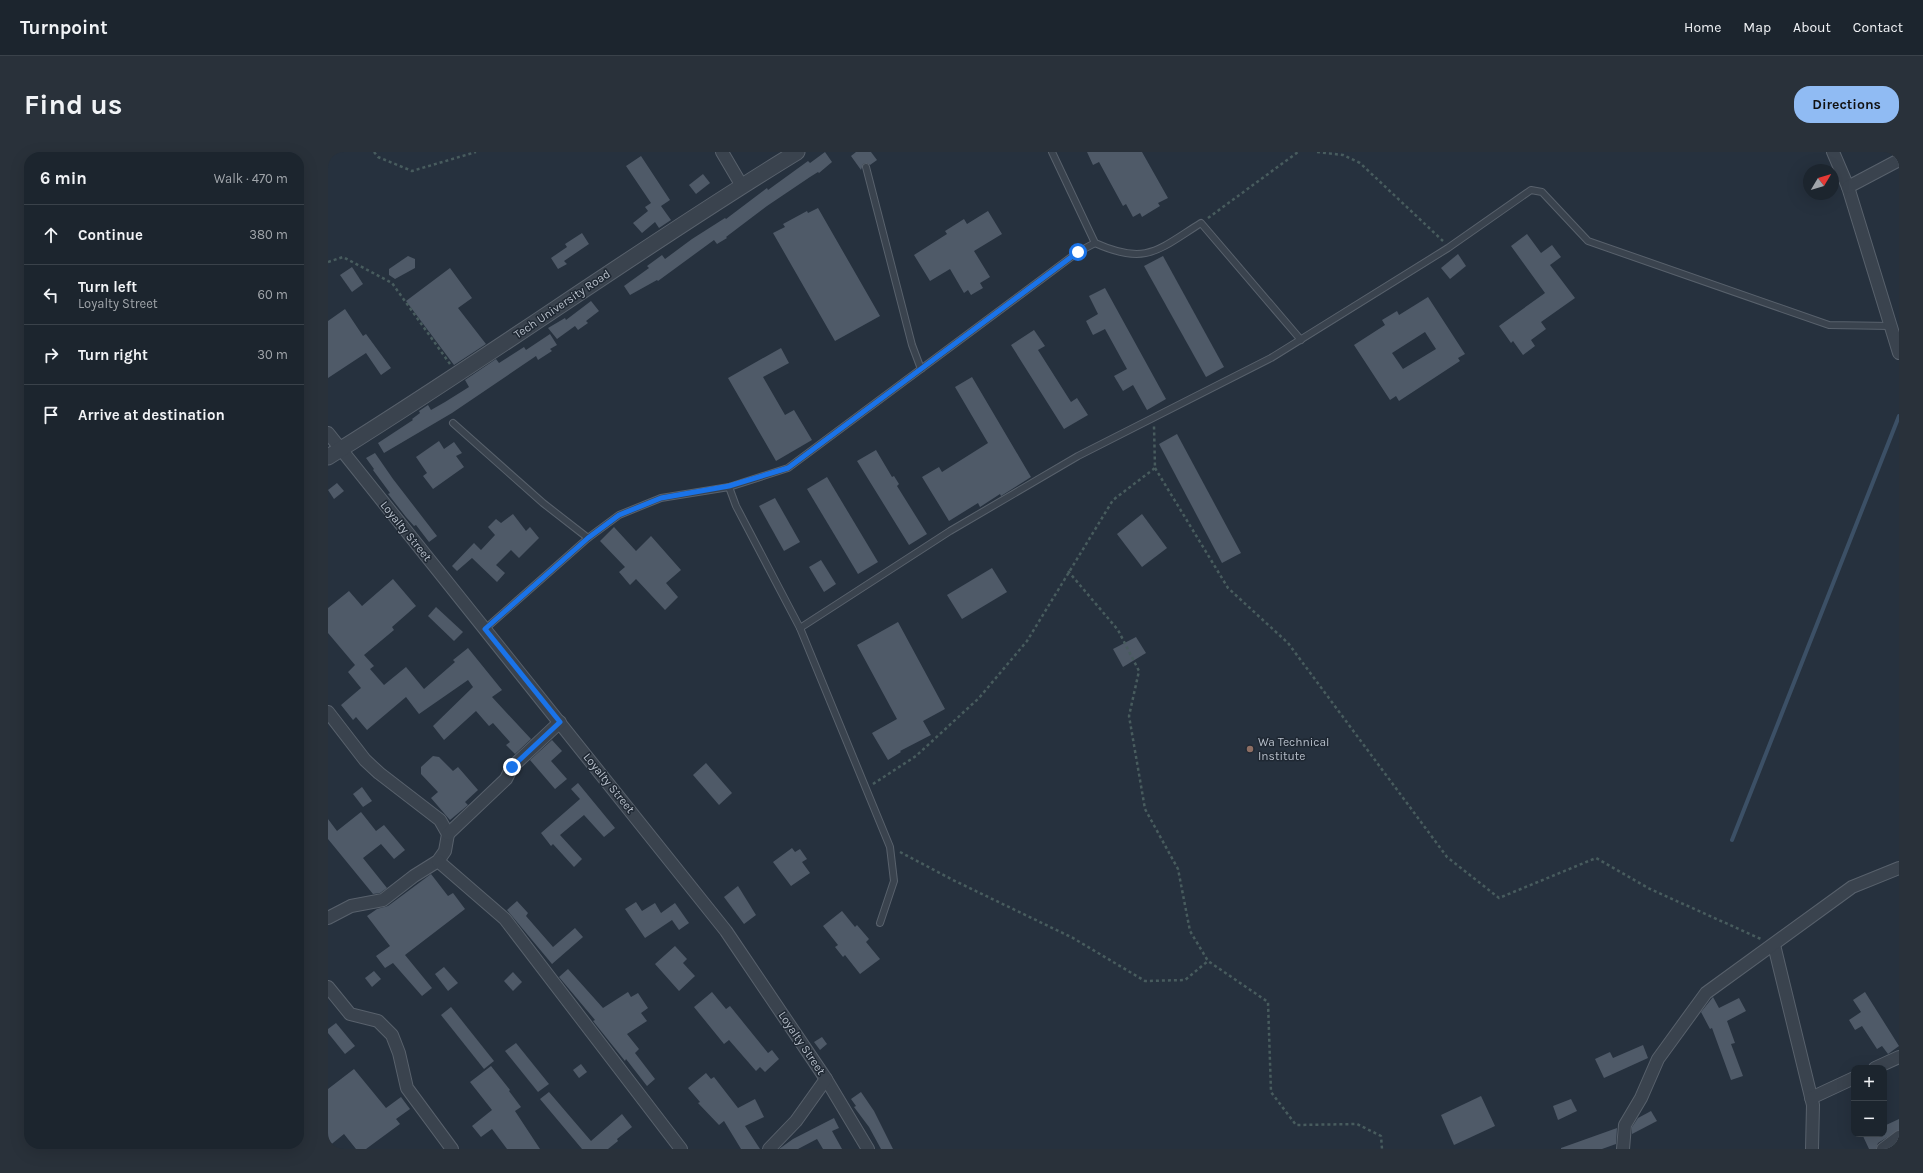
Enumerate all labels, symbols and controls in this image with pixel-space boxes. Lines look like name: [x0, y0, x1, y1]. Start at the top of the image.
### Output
text: Turnpoint: [20, 17, 108, 39]
text: Home: [1684, 19, 1721, 36]
text: Map: [1743, 19, 1771, 36]
text: About: [1793, 19, 1831, 36]
text: Contact: [1853, 19, 1903, 36]
button: Directions: [1794, 86, 1899, 123]
text: Find us: [24, 88, 123, 121]
north arrow: [1803, 164, 1839, 200]
text: 6 min: [40, 168, 87, 188]
text: Walk · 470 m: [214, 171, 288, 186]
icon: ahead: [40, 224, 62, 246]
text: Continue: [78, 226, 143, 244]
text: 380 m: [249, 227, 288, 242]
route start: [1069, 243, 1087, 261]
street label: Tech University Road: [511, 267, 613, 341]
text: Turn left: [78, 278, 137, 296]
icon: left: [40, 284, 62, 306]
text: 60 m: [258, 287, 288, 302]
text: Loyalty Street: [78, 296, 158, 311]
icon: right: [40, 344, 62, 366]
text: Turn right: [78, 346, 148, 364]
text: 30 m: [257, 347, 288, 362]
icon: arrive: [40, 404, 62, 426]
text: Arrive at destination: [78, 406, 225, 424]
street label: Loyalty Street: [377, 498, 435, 564]
place label: Wa Technical Institute: [1258, 735, 1329, 763]
marker: Wa Technical Institute: [1245, 744, 1255, 754]
street label: Loyalty Street: [580, 750, 638, 816]
route end: [503, 758, 521, 776]
street label: Loyalty Street: [776, 1009, 829, 1078]
map controls: [1851, 1065, 1887, 1137]
button: +: [1851, 1065, 1887, 1101]
button: −: [1851, 1101, 1887, 1137]

